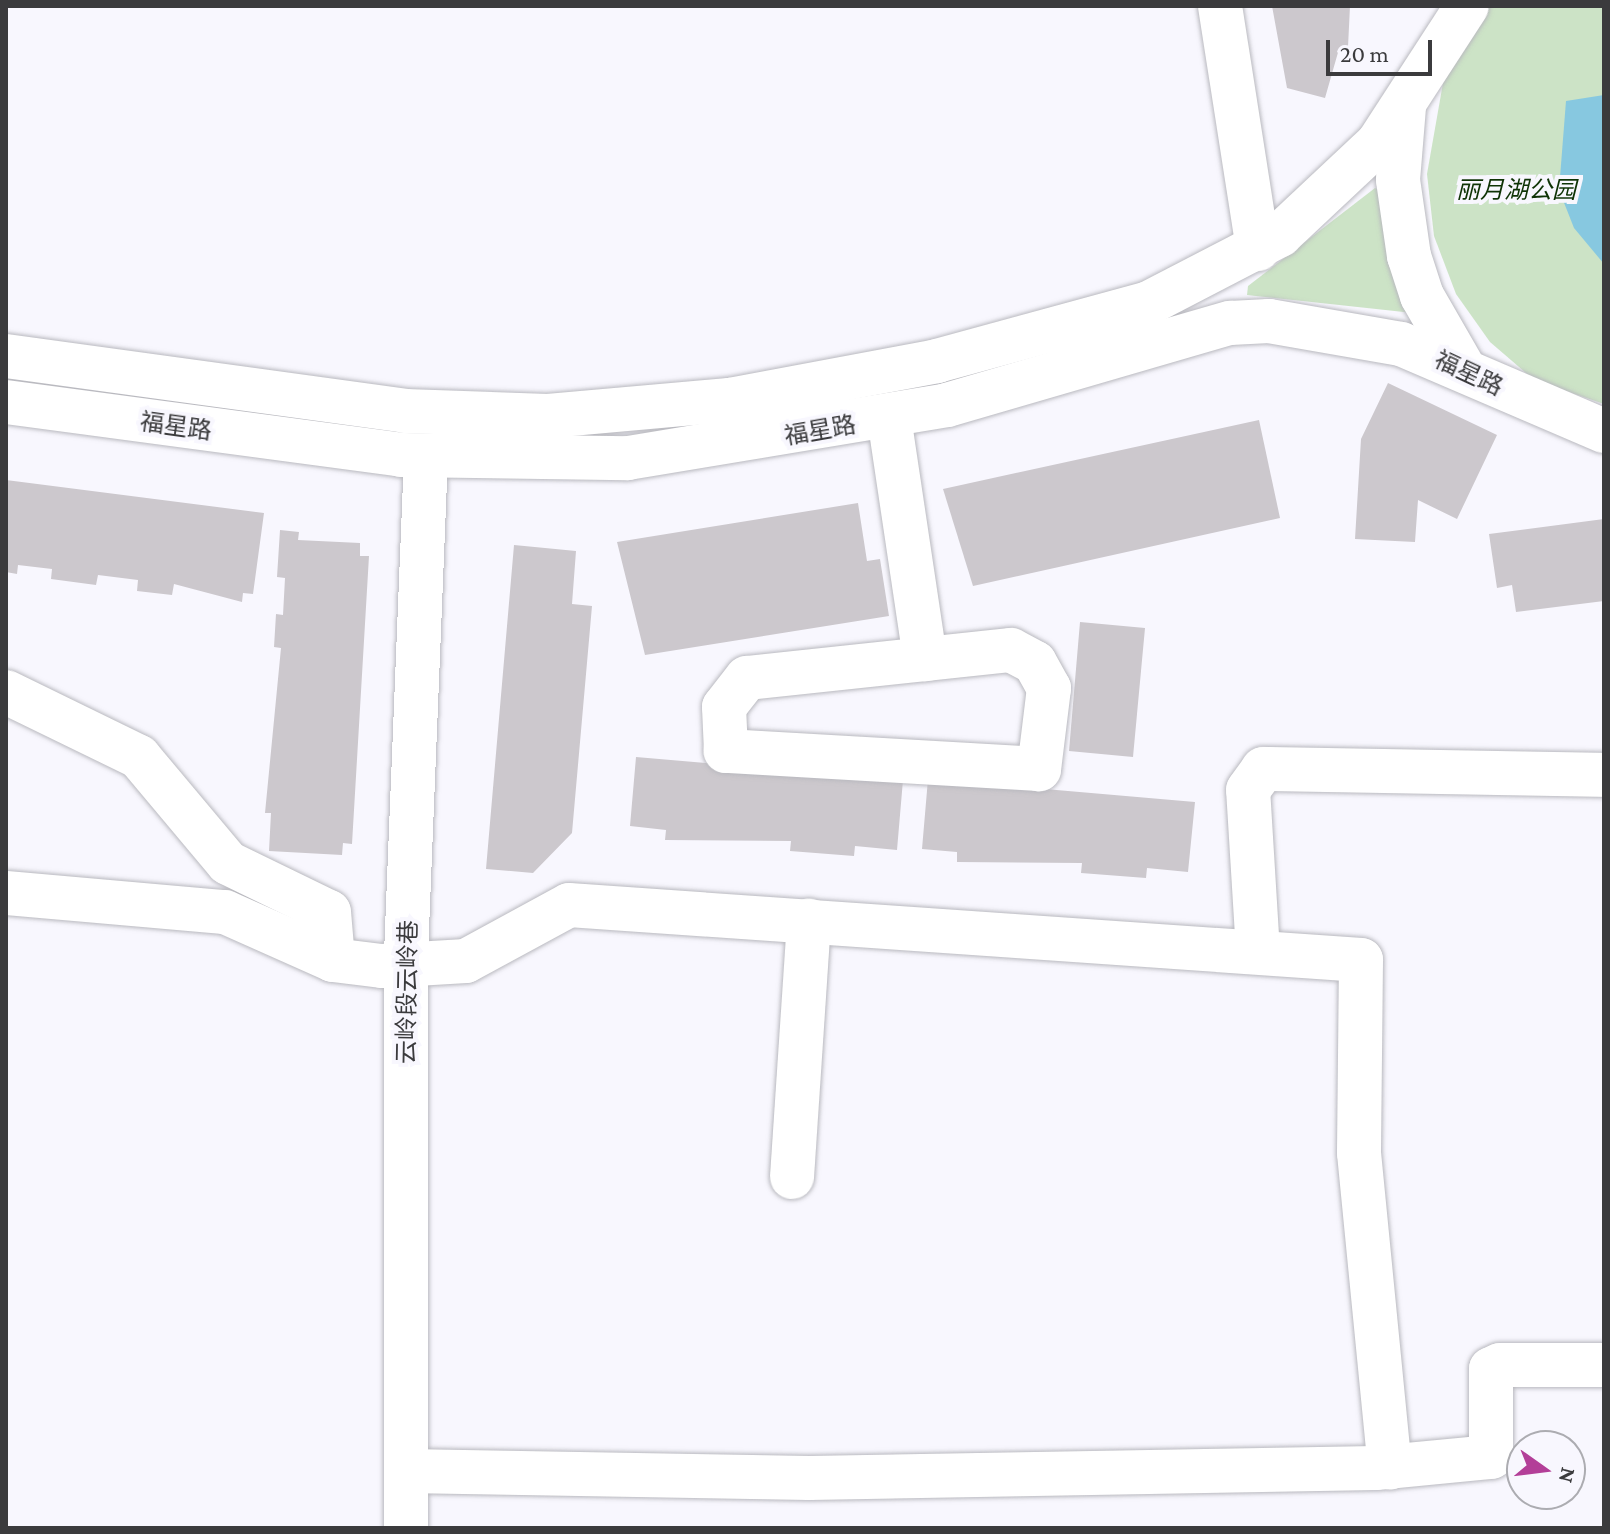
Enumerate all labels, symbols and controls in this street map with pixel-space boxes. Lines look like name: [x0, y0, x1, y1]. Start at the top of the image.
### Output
scale bar: [1330, 24, 1436, 74]
text: 20 m: [1340, 40, 1389, 67]
park label: 丽月湖公园: [1456, 176, 1576, 204]
street label: 福星路: [1430, 345, 1508, 401]
street label: 福星路: [138, 407, 214, 445]
street label: 福星路: [782, 410, 858, 450]
street label: 云岭段云岭巷: [391, 920, 423, 1064]
north arrow: [1506, 1430, 1586, 1510]
text: N: [1554, 1465, 1582, 1486]

